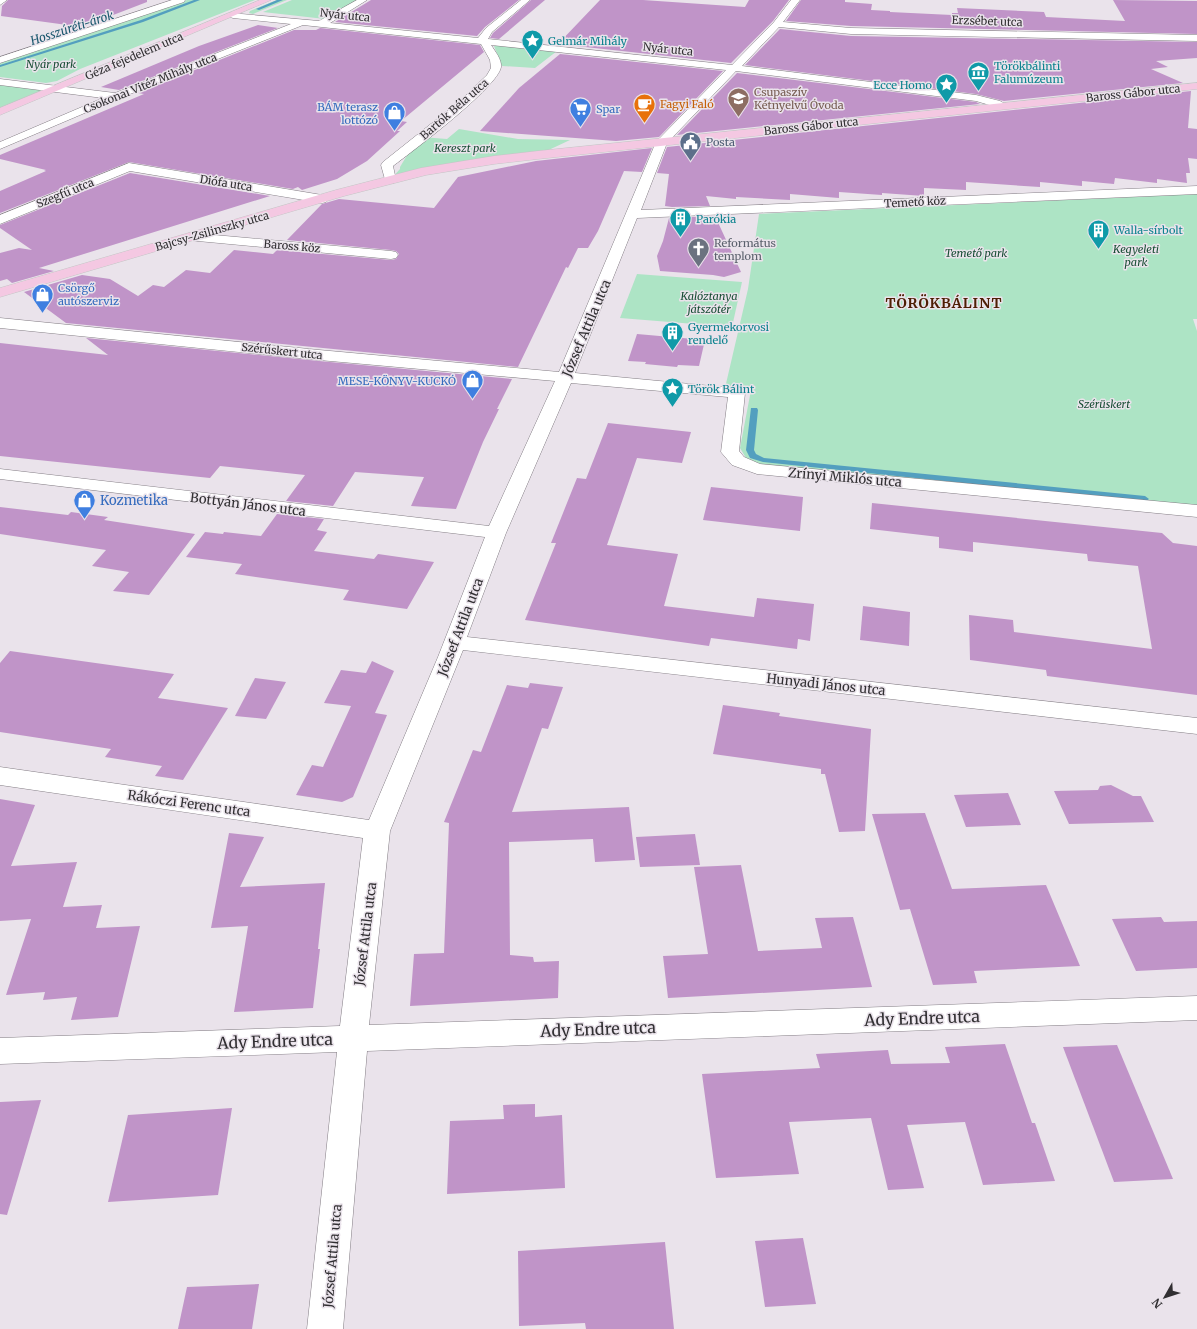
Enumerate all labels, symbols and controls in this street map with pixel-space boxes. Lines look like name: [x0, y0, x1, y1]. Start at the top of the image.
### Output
street label: Nyár utca: [319, 5, 371, 25]
water label: Hosszúréti-árok: [27, 7, 116, 48]
street label: Erzsébet utca: [951, 13, 1023, 29]
place icon: Gelmár Mihály: [519, 28, 545, 61]
street label: Géza fejedelem utca: [83, 29, 185, 83]
place label: Gelmár Mihály: [548, 34, 628, 48]
street label: Nyár utca: [642, 39, 694, 59]
street label: Csokonai Vitéz Mihály utca: [81, 50, 219, 116]
park label: Nyár park: [26, 57, 76, 71]
museum icon: Törökbálinti Falumúzeum: [965, 59, 991, 92]
place label: Törökbálinti Falumúzeum: [994, 59, 1063, 86]
place icon: Ecce Homo: [934, 72, 960, 105]
street label: Bartók Béla utca: [417, 75, 491, 143]
place label: Ecce Homo: [873, 78, 933, 92]
street label: Baross Gábor utca: [1085, 81, 1181, 105]
school or university icon: Csupaszív Kétnyelvű Óvoda: [725, 85, 751, 118]
place label: Csupaszív Kétnyelvű Óvoda: [754, 85, 844, 112]
cafe icon: Fagyi Faló: [632, 91, 658, 124]
supermarket icon: Spar: [567, 96, 593, 129]
place label: Fagyi Faló: [660, 97, 714, 111]
place label: BÁM terasz lottózó: [317, 100, 379, 127]
shop icon: BÁM terasz lottózó: [381, 100, 407, 133]
place label: Spar: [596, 102, 620, 116]
street label: Baross Gábor utca: [763, 114, 859, 138]
public building icon: Posta: [678, 129, 704, 162]
place label: Posta: [706, 135, 735, 149]
park label: Kereszt park: [433, 141, 496, 155]
street label: Diófa utca: [199, 172, 253, 194]
street label: Szegfű utca: [34, 175, 96, 211]
street label: Temető köz: [884, 193, 946, 211]
building icon: Parókia: [668, 206, 694, 239]
street label: Bajcsy-Zsilinszky utca: [153, 208, 271, 254]
place label: Parókia: [696, 212, 736, 226]
building icon: Walla-sírbolt: [1085, 217, 1111, 250]
place label: Walla-sírbolt: [1113, 223, 1183, 237]
church icon: Református templom: [686, 236, 712, 269]
place label: Református templom: [714, 236, 776, 263]
street label: Baross köz: [263, 237, 321, 255]
park label: Kegyeleti park: [1112, 242, 1159, 269]
park label: Temető park: [945, 246, 1007, 260]
street label: József Attila utca: [558, 277, 615, 380]
shop icon: Csörgő autószerviz: [29, 281, 55, 314]
place label: Csörgő autószerviz: [58, 281, 119, 308]
park label: Kalóztanya játszótér: [679, 289, 738, 316]
district label: TÖRÖKBÁLINT: [885, 294, 1003, 312]
building icon: Gyermekorvosi rendelő: [659, 320, 685, 353]
place label: Gyermekorvosi rendelő: [688, 320, 770, 347]
street label: Szérűskert utca: [241, 340, 323, 362]
shop icon: MESE-KÖNYV-KUCKÓ: [459, 368, 485, 401]
place label: MESE-KÖNYV-KUCKÓ: [338, 374, 456, 388]
place icon: Török Bálint: [659, 376, 685, 409]
place label: Török Bálint: [688, 382, 755, 396]
park label: Szérüskert: [1078, 397, 1130, 411]
street label: Zrínyi Miklós utca: [787, 464, 903, 491]
shop icon: Kozmetika: [71, 487, 97, 520]
street label: Bottyán János utca: [189, 489, 307, 520]
place label: Kozmetika: [100, 492, 168, 509]
street label: József Attila utca: [434, 575, 487, 680]
street label: Hunyadi János utca: [766, 670, 886, 699]
street label: Rákóczi Ferenc utca: [126, 786, 252, 821]
street label: József Attila utca: [351, 881, 380, 988]
street label: Ady Endre utca: [863, 1006, 981, 1030]
street label: Ady Endre utca: [539, 1017, 657, 1041]
street label: Ady Endre utca: [216, 1029, 334, 1053]
street label: József Attila utca: [319, 1203, 346, 1310]
north arrow: [1145, 1277, 1185, 1317]
text: N: [1149, 1295, 1165, 1311]

